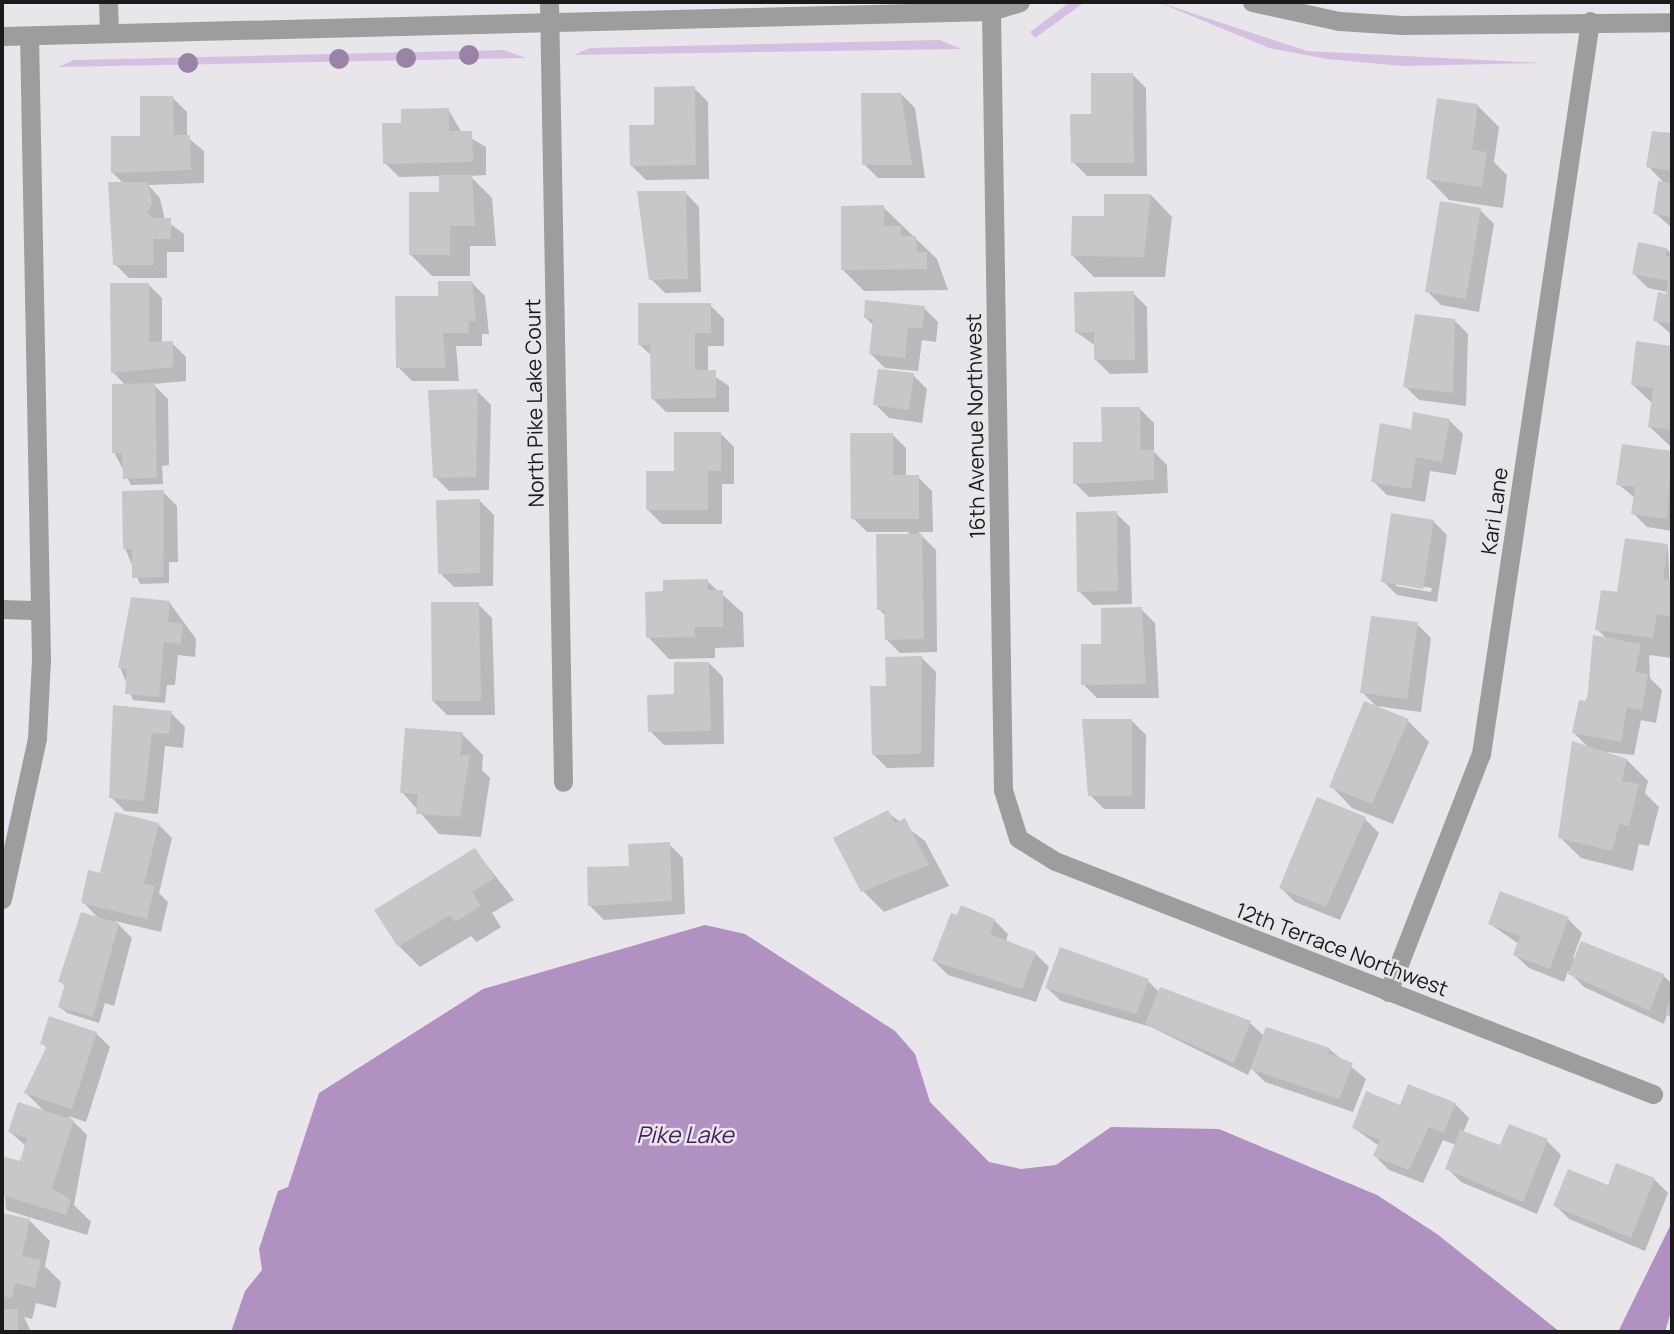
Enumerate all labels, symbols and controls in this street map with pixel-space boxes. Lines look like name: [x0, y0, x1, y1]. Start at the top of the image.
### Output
street label: North Pike Lake Court: [520, 298, 548, 508]
street label: 16th Avenue Northwest: [960, 313, 990, 539]
street label: Kari Lane: [1475, 466, 1513, 556]
street label: 12th Terrace Northwest: [1232, 897, 1452, 1001]
water label: Pike Lake: [636, 1120, 734, 1148]

